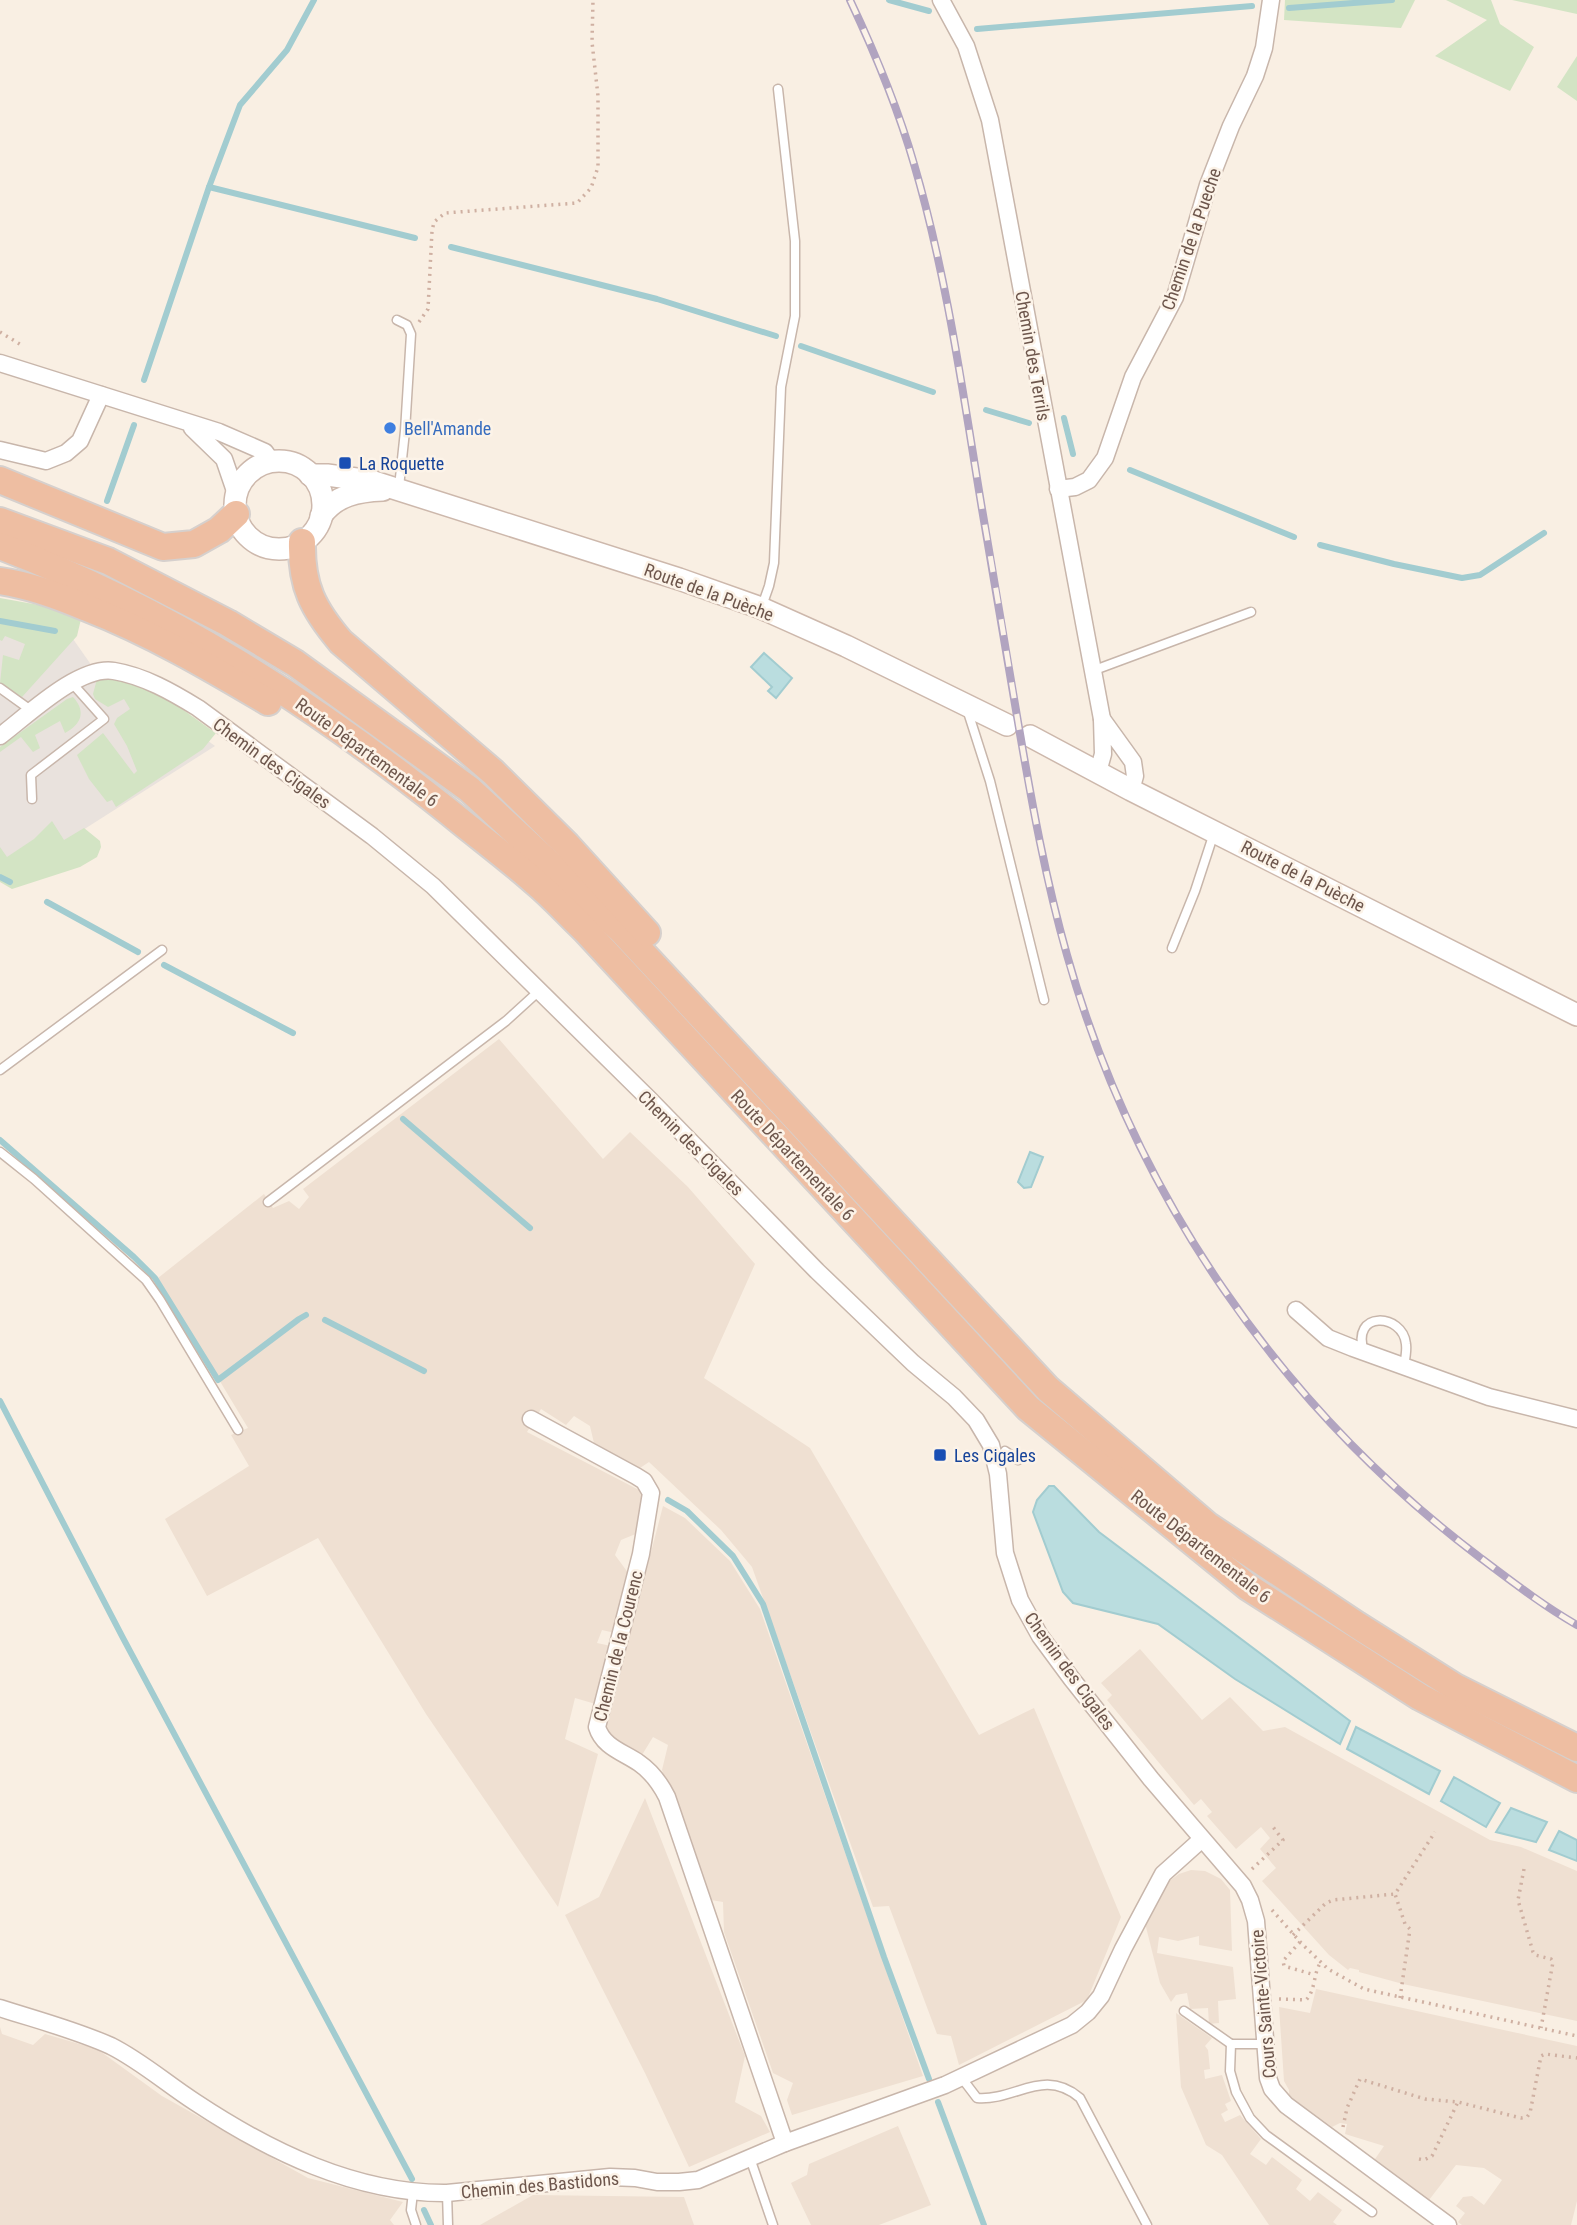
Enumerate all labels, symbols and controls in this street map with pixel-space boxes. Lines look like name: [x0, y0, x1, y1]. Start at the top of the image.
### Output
street label: Chemin de la Pueche: [1157, 165, 1225, 313]
street label: Chemin des Terrils: [1011, 289, 1055, 423]
place label: Bell'Amande: [404, 418, 491, 439]
marker: Bell'Amande: [382, 420, 398, 436]
place label: La Roquette: [359, 453, 444, 474]
marker: La Roquette: [337, 455, 353, 471]
street label: Route de la Puèche: [641, 559, 777, 625]
street label: Route Départementale 6: [292, 693, 442, 811]
street label: Chemin des Cigales: [209, 713, 335, 813]
street label: Route de la Puèche: [1238, 836, 1368, 916]
street label: Route Départementale 6: [727, 1085, 859, 1225]
street label: Chemin des Cigales: [634, 1086, 748, 1200]
place label: Les Cigales: [954, 1445, 1036, 1466]
marker: Les Cigales: [932, 1447, 948, 1463]
street label: Route Départementale 6: [1127, 1485, 1275, 1607]
street label: Chemin de la Courenc: [589, 1568, 647, 1724]
street label: Chemin des Cigales: [1020, 1608, 1120, 1734]
street label: Cours Sainte-Victoire: [1246, 1929, 1280, 2079]
street label: Chemin des Bastidons: [460, 2168, 620, 2202]

